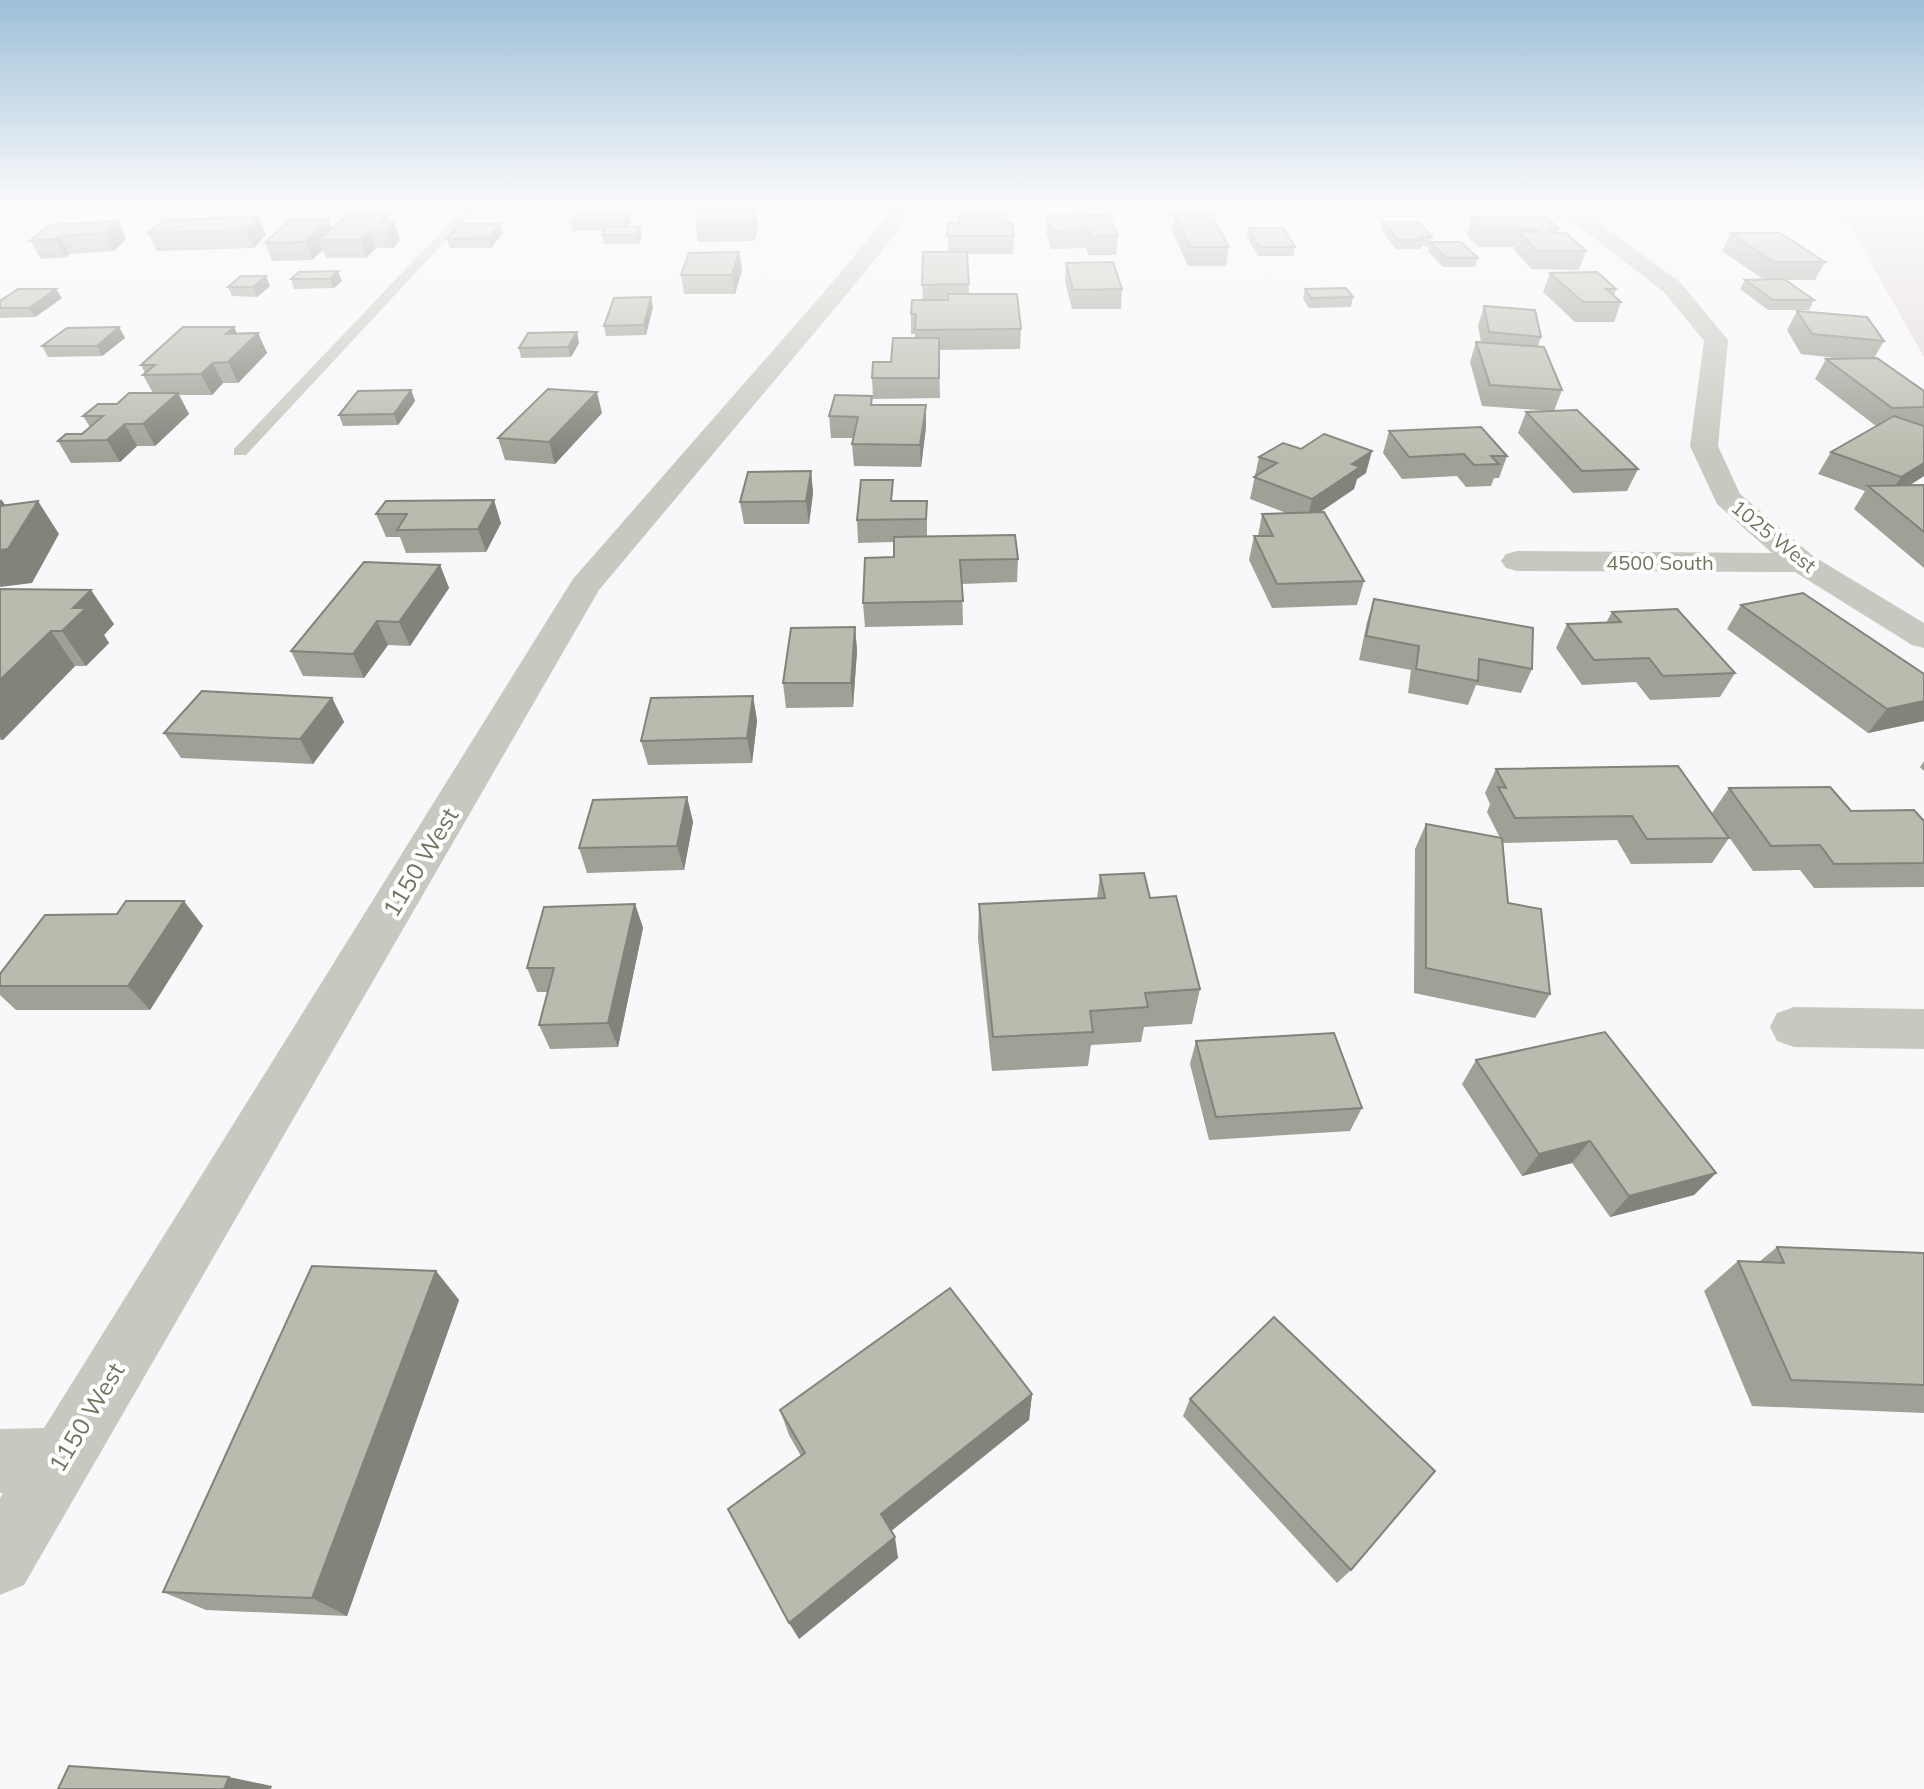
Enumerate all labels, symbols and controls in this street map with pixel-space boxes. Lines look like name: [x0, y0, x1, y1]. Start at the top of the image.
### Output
street label: 1025 West: [1726, 494, 1822, 578]
street label: 4500 South: [1606, 550, 1714, 575]
street label: 1150 West: [376, 802, 464, 922]
street label: 1150 West: [42, 1357, 130, 1477]

